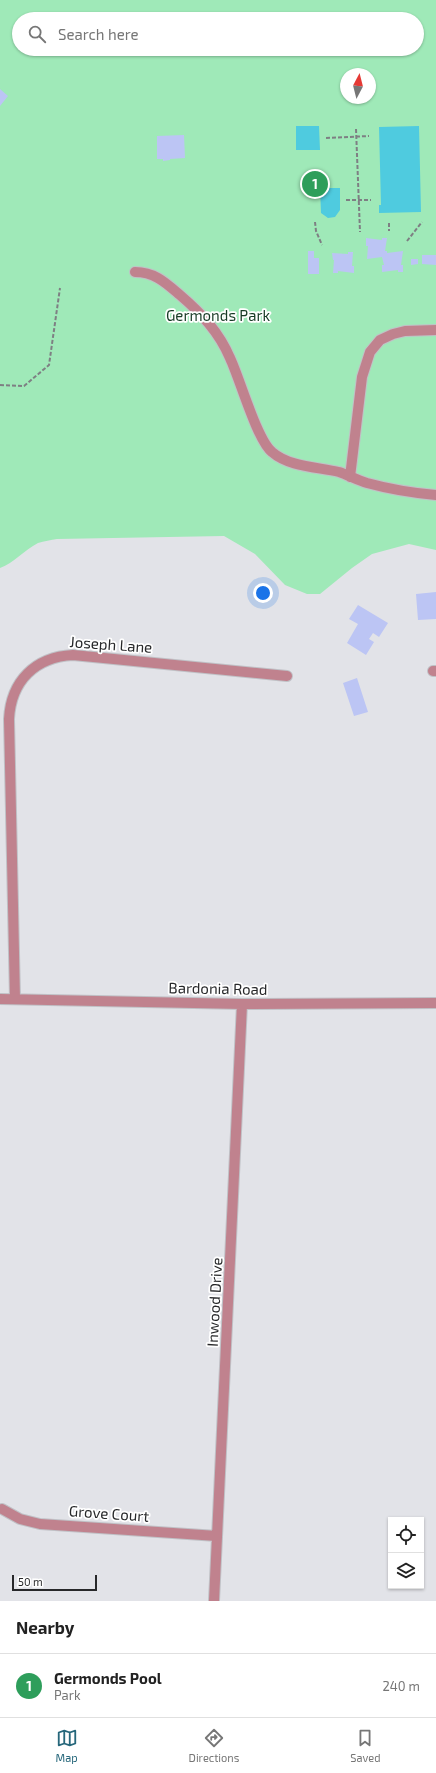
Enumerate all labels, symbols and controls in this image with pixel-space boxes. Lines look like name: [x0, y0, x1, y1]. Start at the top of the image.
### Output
search box: [12, 12, 424, 56]
icon: search: [26, 23, 48, 45]
text: Search here: [58, 25, 139, 43]
north arrow: [340, 68, 376, 104]
pin: 1: [302, 169, 328, 199]
park label: Germonds Park: [166, 306, 270, 324]
your location: [253, 583, 273, 603]
street label: Joseph Lane: [69, 632, 153, 656]
street label: Bardonia Road: [168, 978, 268, 998]
street label: Inwood Drive: [203, 1257, 225, 1347]
street label: Grove Court: [68, 1501, 150, 1525]
map controls: [388, 1517, 424, 1589]
button: locate: [388, 1517, 424, 1553]
button: layers: [388, 1553, 424, 1589]
scale bar: [12, 1573, 97, 1592]
text: 50 m: [18, 1575, 43, 1588]
text: Nearby: [16, 1617, 74, 1637]
text: Germonds Pool: [54, 1669, 162, 1687]
text: 1: [26, 1678, 32, 1694]
text: 240 m: [383, 1678, 420, 1694]
text: Park: [54, 1687, 81, 1703]
tab: Map: [56, 1727, 78, 1764]
tab: Directions: [189, 1727, 239, 1764]
tab: Saved: [350, 1727, 381, 1764]

